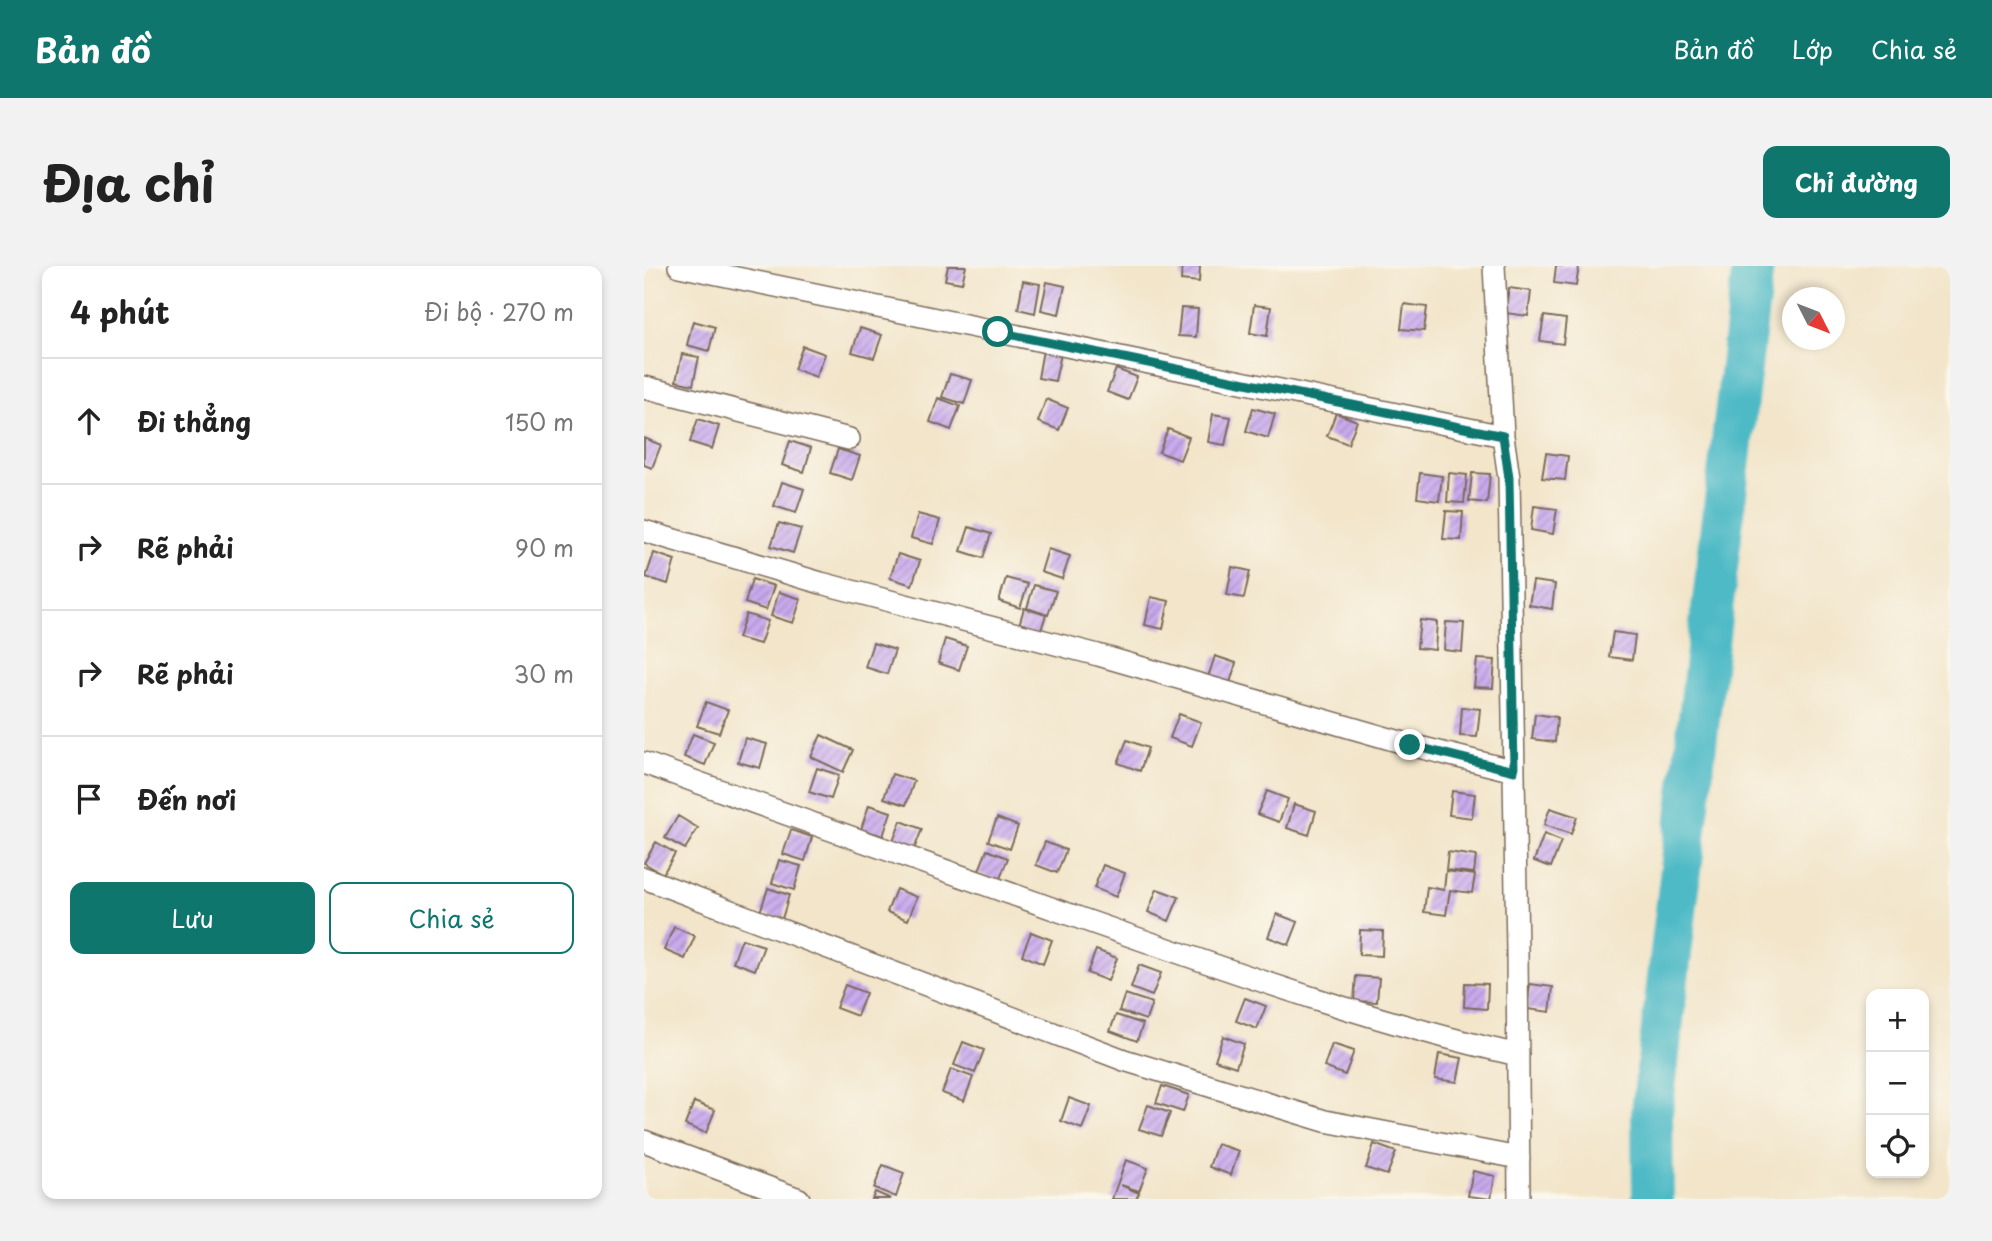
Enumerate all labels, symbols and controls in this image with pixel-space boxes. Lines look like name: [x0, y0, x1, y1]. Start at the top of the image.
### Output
text: Bản đồ: [35, 24, 151, 74]
text: Bản đồ: [1673, 31, 1754, 67]
text: Lớp: [1792, 31, 1833, 67]
text: Chia sẻ: [1871, 31, 1957, 67]
text: Địa chỉ: [42, 145, 214, 219]
button: Chỉ đường: [1763, 146, 1950, 218]
north arrow: [1782, 287, 1845, 350]
text: 4 phút: [70, 289, 170, 334]
text: Đi bộ · 270 m: [424, 294, 574, 329]
route start: [982, 316, 1013, 347]
icon: ahead: [70, 402, 108, 440]
text: Đi thẳng: [137, 402, 251, 441]
text: 150 m: [505, 404, 574, 439]
icon: right: [70, 528, 108, 566]
text: Rẽ phải: [137, 528, 234, 567]
text: 90 m: [515, 530, 574, 565]
icon: right: [70, 654, 108, 692]
text: Rẽ phải: [137, 654, 234, 693]
text: 30 m: [513, 656, 574, 691]
route end: [1394, 729, 1425, 760]
icon: arrive: [70, 780, 108, 818]
text: Đến nơi: [137, 780, 236, 819]
button: Lưu: [70, 882, 315, 954]
button: Chia sẻ: [329, 882, 574, 954]
map controls: [1866, 989, 1929, 1178]
button: +: [1866, 989, 1929, 1052]
button: −: [1866, 1052, 1929, 1115]
button: locate: [1866, 1115, 1929, 1178]

